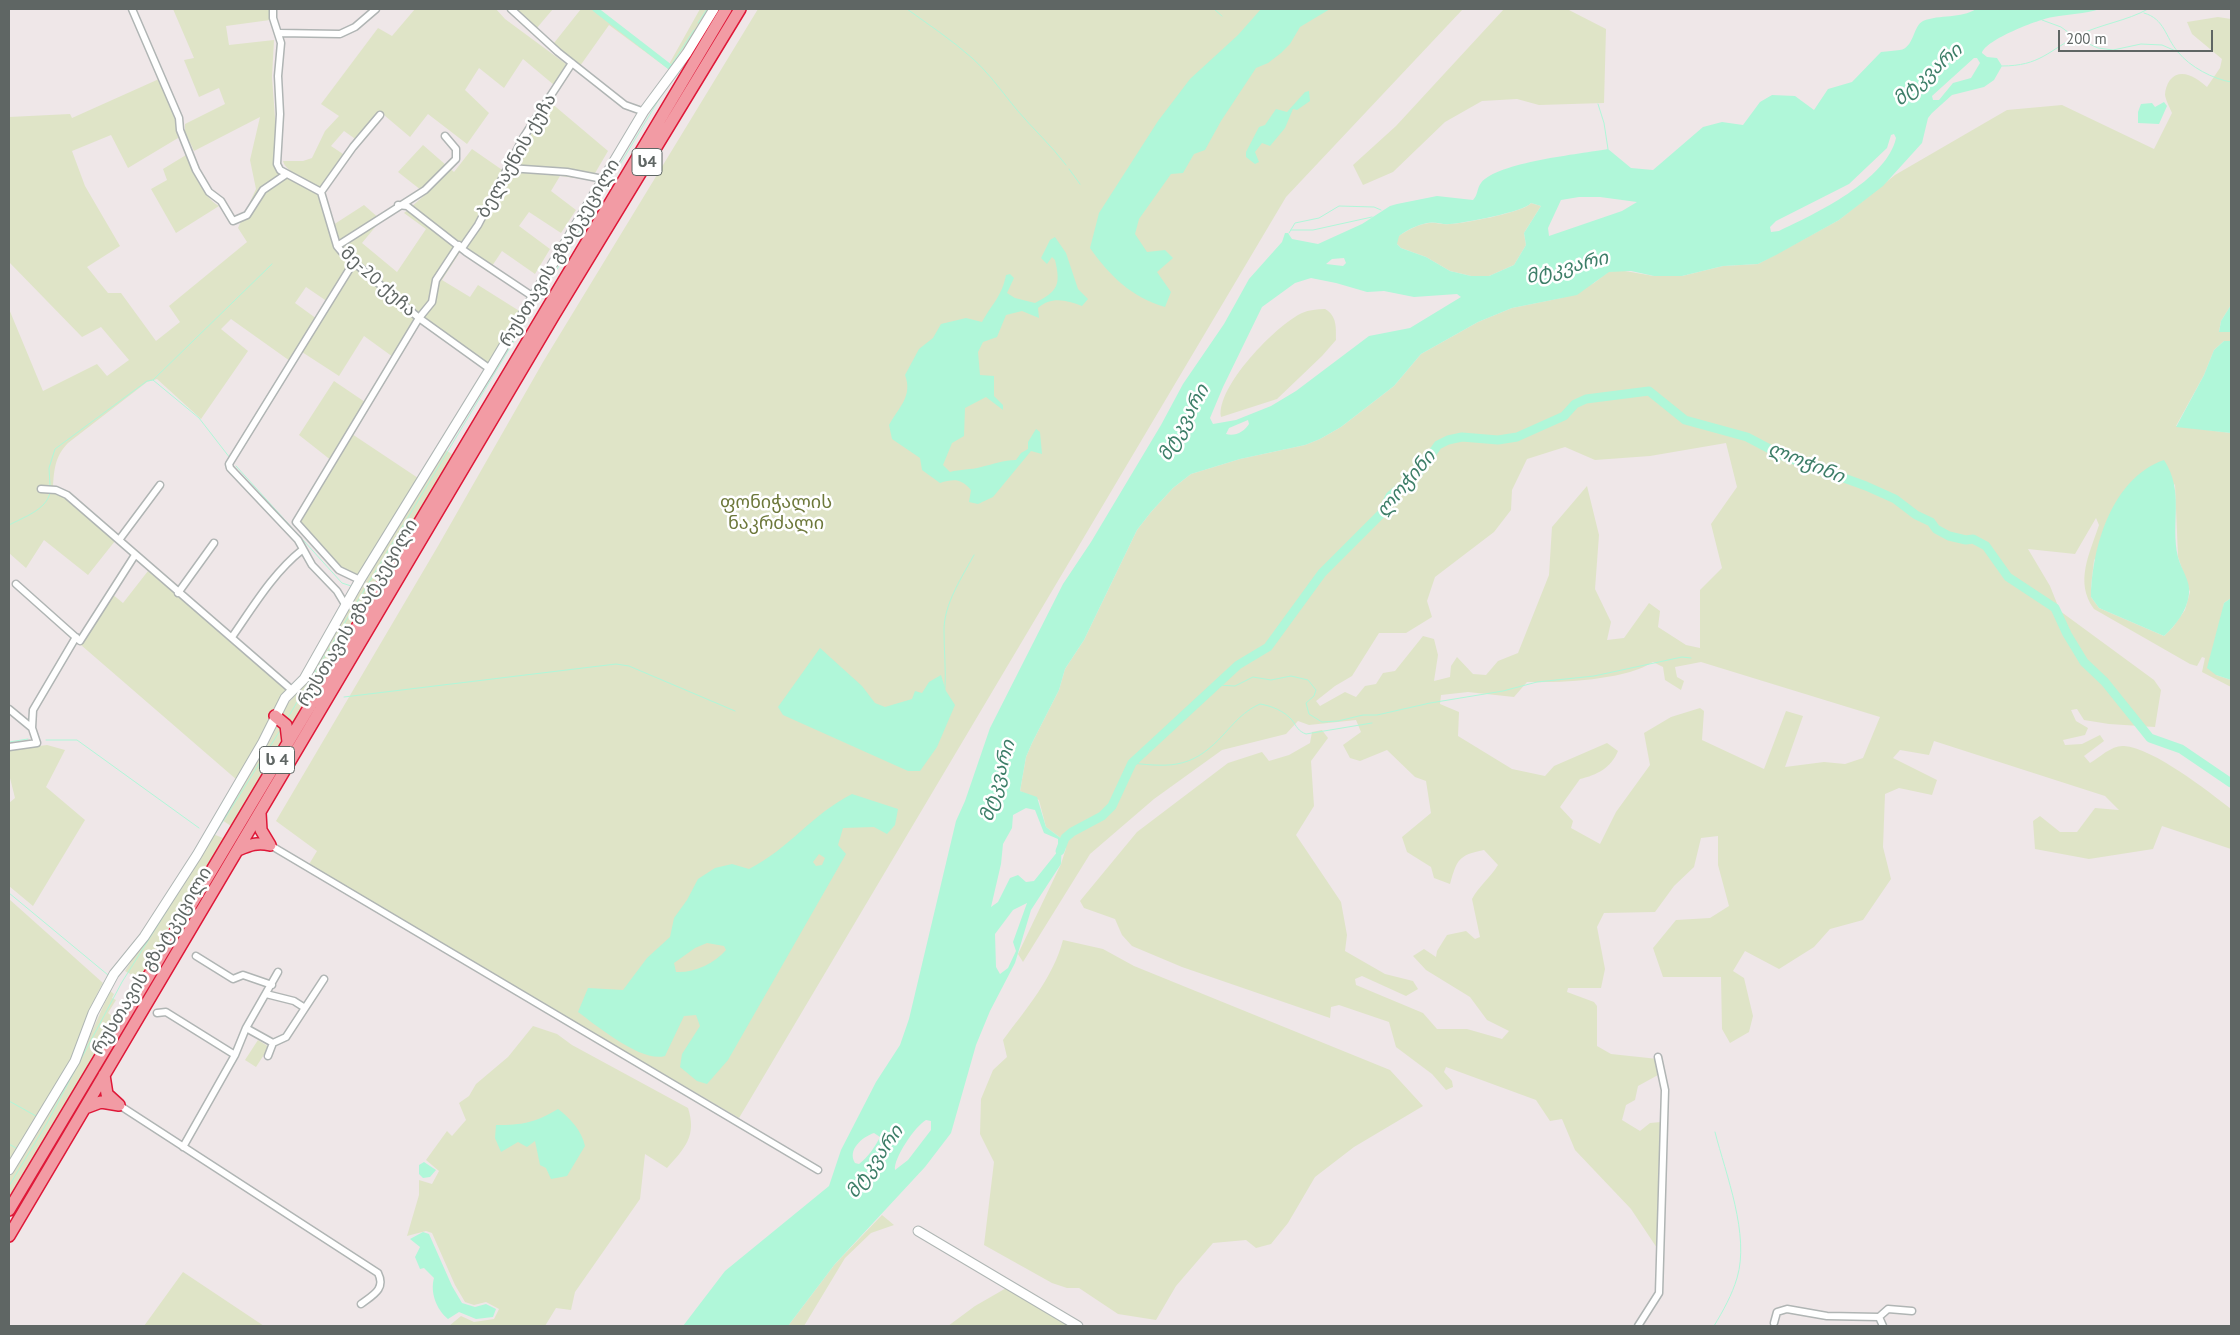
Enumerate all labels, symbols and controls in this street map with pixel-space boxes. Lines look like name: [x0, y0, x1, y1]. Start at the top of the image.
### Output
scale bar: [2060, 20, 2215, 52]
text: 200 m: [2066, 29, 2107, 48]
water label: მტკვარი: [1889, 39, 1967, 111]
street label: ბელაქნის ქუჩა: [473, 90, 561, 222]
road number: ს4: [632, 148, 662, 176]
street label: რუსთავის გზატკეცილი: [495, 155, 625, 351]
street label: მე-20 ქუჩა: [336, 243, 420, 321]
water label: მტკვარი: [1524, 247, 1610, 289]
water label: მტკვარი: [1154, 381, 1214, 465]
water label: ლოჭინი: [1765, 437, 1847, 489]
water label: ლოჭინი: [1372, 446, 1440, 522]
park label: ფონიჭალის ნაკრძალი: [720, 492, 832, 534]
street label: რუსთავის გზატკეცილი: [293, 515, 423, 711]
water label: მტკვარი: [975, 738, 1021, 824]
road number: ს 4: [260, 746, 294, 774]
street label: რუსთავის გზატკეცილი: [87, 863, 217, 1059]
water label: მტკვარი: [842, 1121, 908, 1203]

